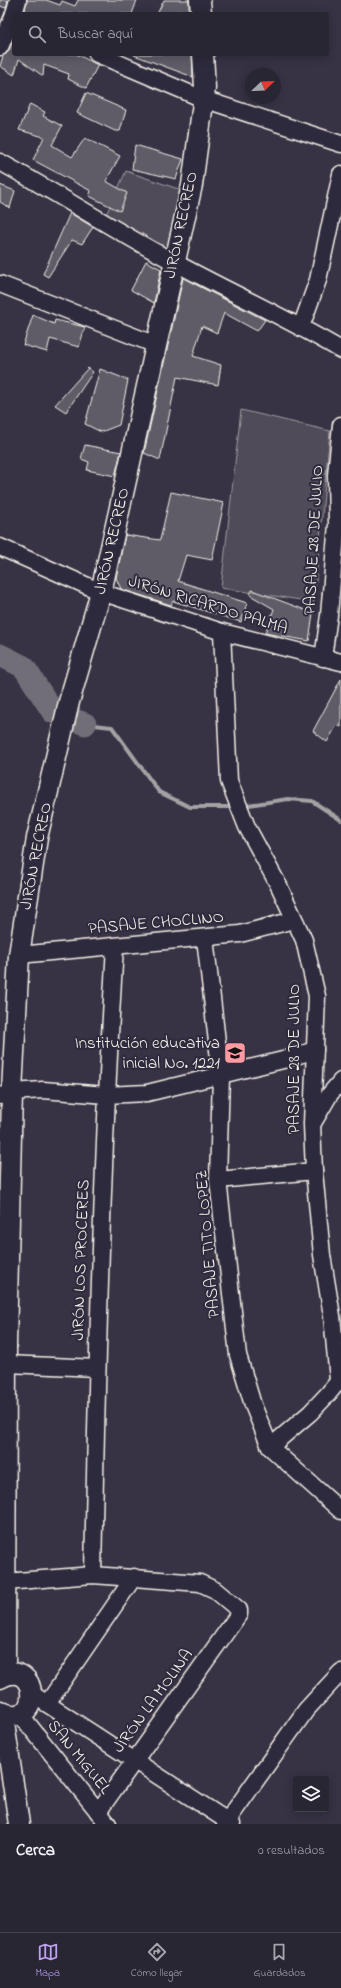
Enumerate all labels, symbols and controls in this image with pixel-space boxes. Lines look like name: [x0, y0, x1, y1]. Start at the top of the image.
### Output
search box: [12, 12, 329, 56]
icon: search: [26, 23, 48, 45]
text: Buscar aquí: [58, 23, 133, 45]
north arrow: [245, 68, 281, 104]
street label: JIRÓN RECREO: [157, 169, 205, 281]
street label: PASAJE 28 DE JULIO: [298, 464, 330, 616]
street label: JIRÓN RECREO: [88, 485, 136, 597]
street label: JIRÓN RICARDO PALMA: [125, 569, 291, 641]
street label: JIRÓN RECREO: [13, 800, 59, 912]
street label: PASAJE CHOCLINO: [87, 905, 225, 941]
street label: PASAJE 28 DE JULIO: [282, 984, 307, 1134]
place label: Institución educativa inicial No. 1221: [75, 1031, 221, 1076]
school or university icon: Institución educativa inicial No. 1221: [222, 1040, 248, 1066]
street label: PASAJE TITO LOPEZ: [189, 1169, 227, 1319]
street label: JIRÓN LOS PROCERES: [66, 1179, 96, 1341]
street label: JIRÓN LA MOLINA: [107, 1644, 199, 1758]
street label: SAN MIGUEL: [41, 1714, 117, 1800]
map controls: [293, 1776, 329, 1812]
button: layers: [293, 1776, 329, 1812]
text: Cerca: [16, 1838, 55, 1863]
text: 0 resultados: [258, 1841, 325, 1860]
tab: Mapa: [35, 1941, 60, 1981]
tab: Cómo llegar: [131, 1941, 183, 1981]
tab: Guardados: [253, 1941, 306, 1981]

